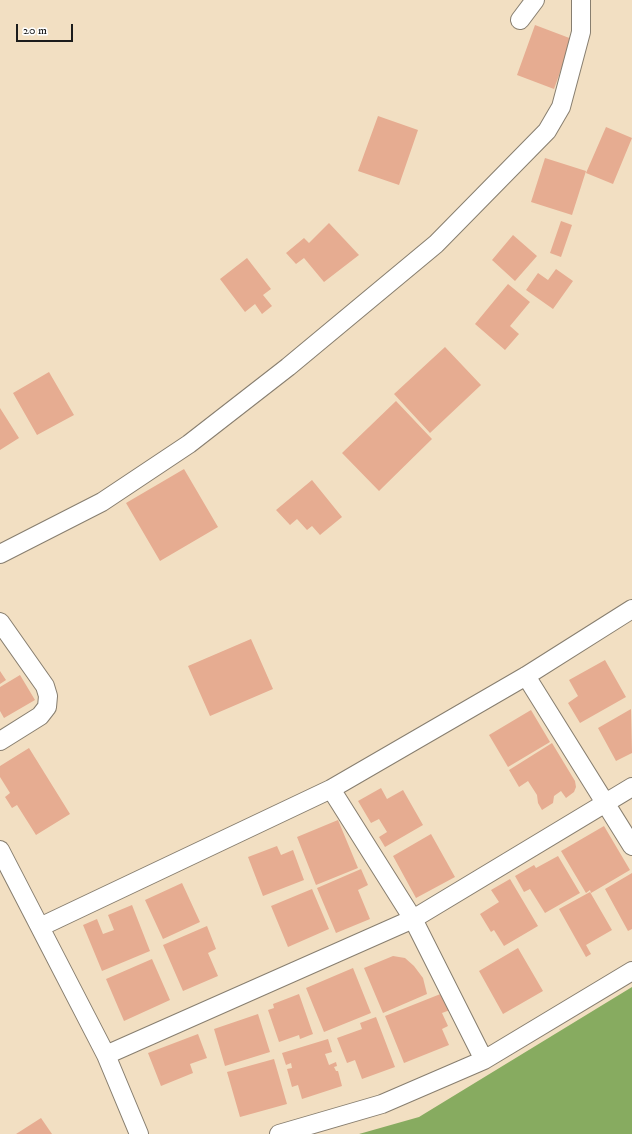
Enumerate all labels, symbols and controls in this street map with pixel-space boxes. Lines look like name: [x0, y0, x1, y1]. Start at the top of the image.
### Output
scale bar: [18, 16, 75, 42]
text: 20 m: [23, 23, 47, 38]

